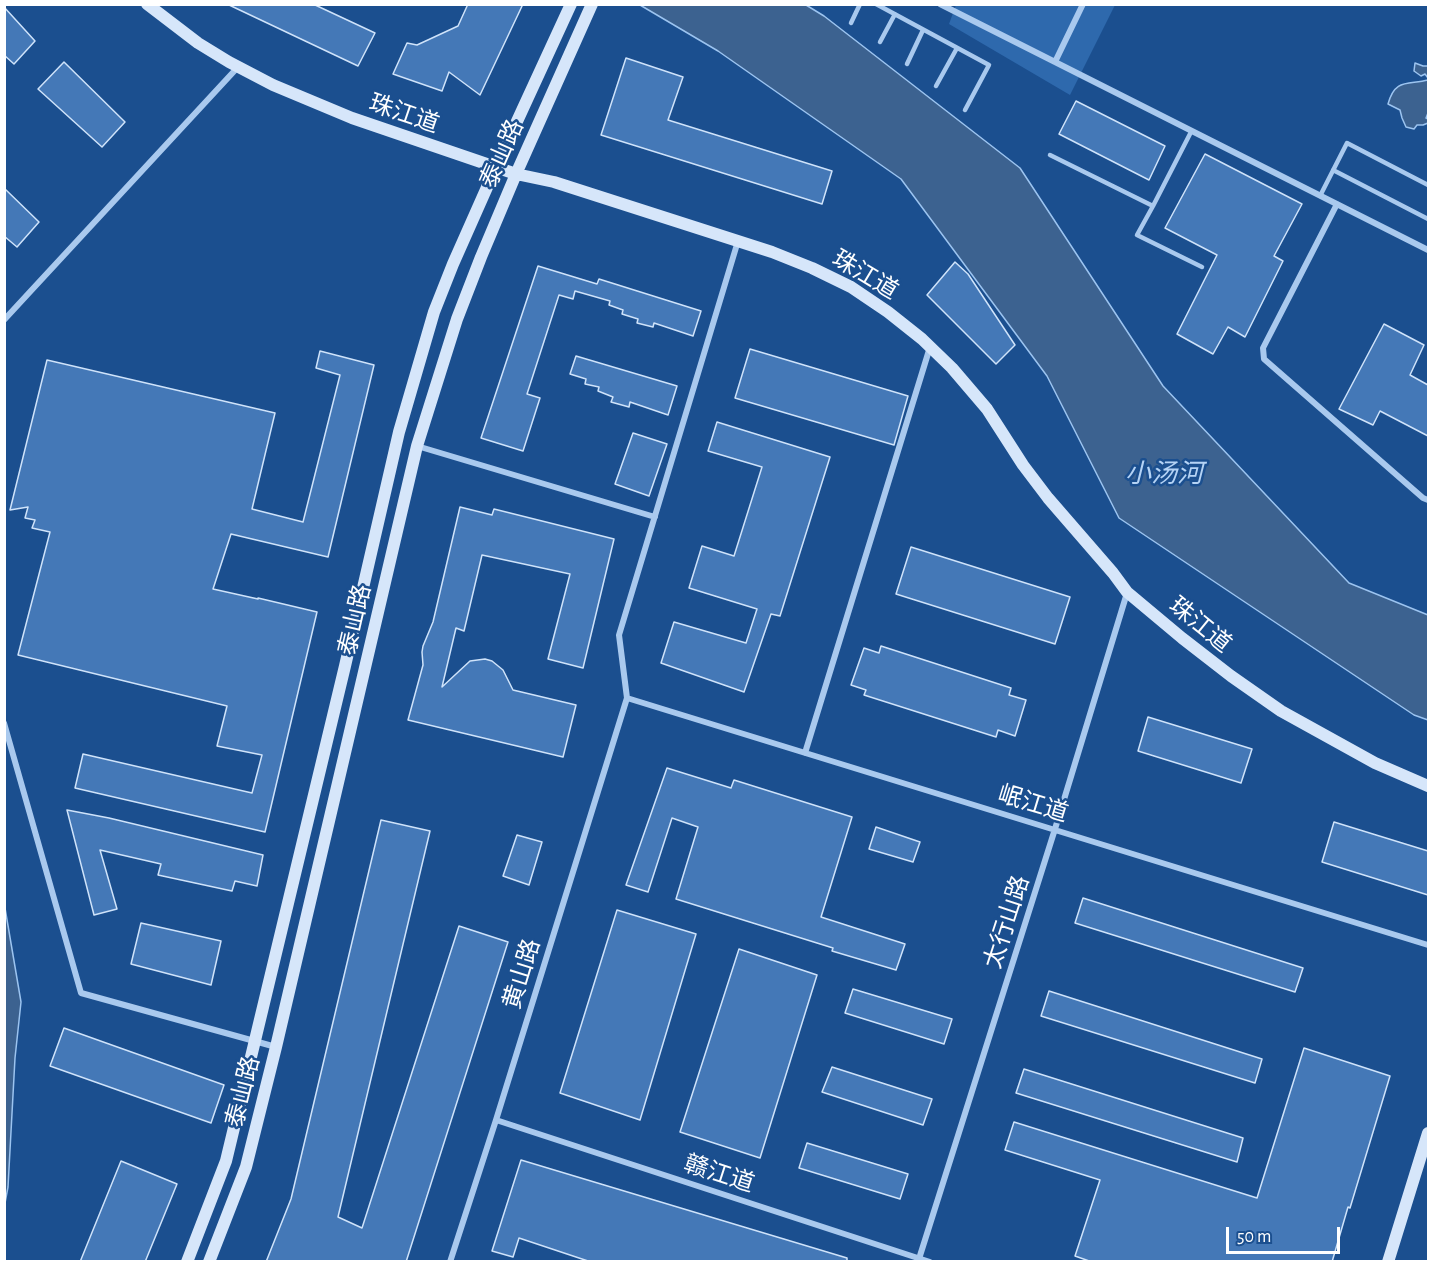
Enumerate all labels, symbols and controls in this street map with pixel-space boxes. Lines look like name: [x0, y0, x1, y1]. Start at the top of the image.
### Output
street label: 珠江道: [365, 89, 443, 139]
street label: 泰山路: [474, 115, 530, 193]
street label: 珠江道: [827, 244, 903, 306]
water label: 小汤河: [1125, 458, 1203, 490]
street label: 泰山路: [333, 582, 377, 658]
street label: 珠江道: [1163, 591, 1237, 659]
street label: 岷江道: [994, 780, 1072, 828]
street label: 太行山路: [978, 872, 1036, 972]
street label: 黄山路: [498, 935, 546, 1013]
street label: 泰山路: [220, 1054, 266, 1130]
street label: 赣江道: [680, 1149, 758, 1199]
scale bar: [1229, 1215, 1343, 1253]
text: 50 m: [1237, 1228, 1271, 1246]

